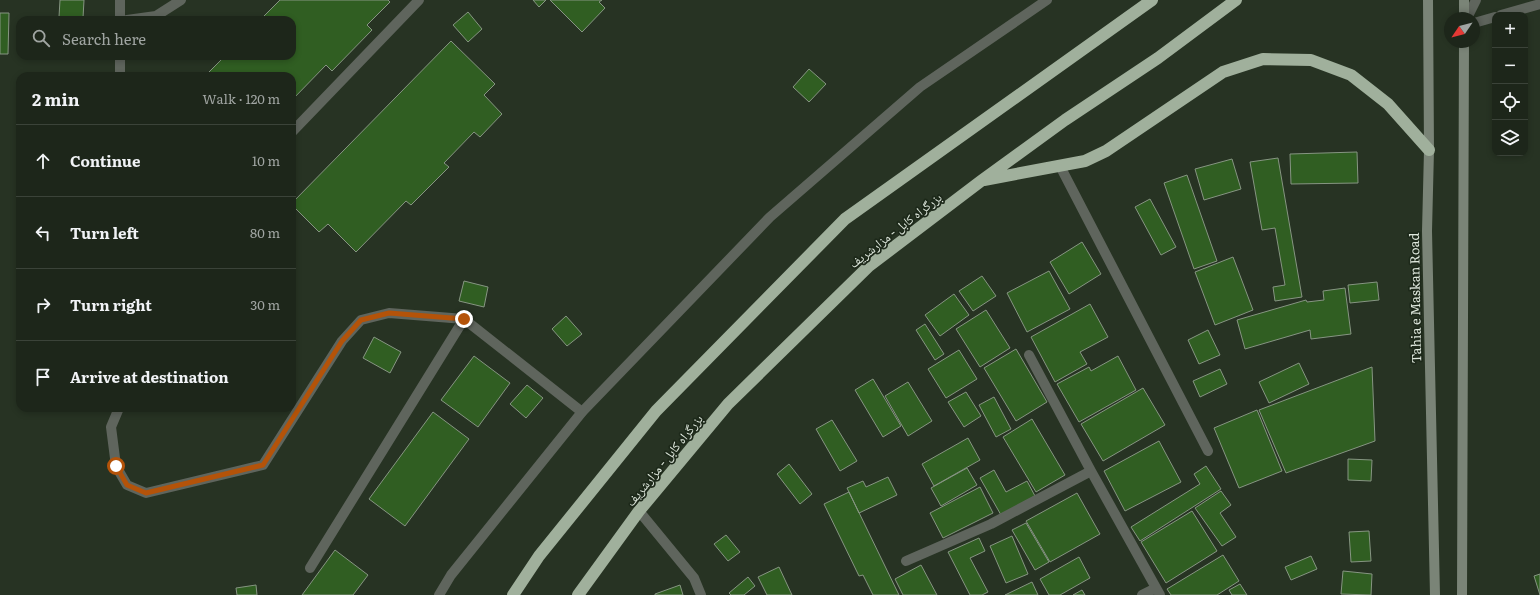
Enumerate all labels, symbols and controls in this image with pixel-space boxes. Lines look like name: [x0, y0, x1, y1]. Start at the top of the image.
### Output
north arrow: [1444, 12, 1480, 48]
map controls: [1492, 12, 1528, 156]
button: +: [1492, 12, 1528, 48]
search box: [16, 16, 296, 60]
icon: search: [30, 27, 52, 49]
text: Search here: [62, 27, 146, 50]
button: −: [1492, 48, 1528, 84]
button: locate: [1492, 84, 1528, 120]
text: 2 min: [32, 86, 80, 111]
text: Walk · 120 m: [203, 89, 280, 108]
button: layers: [1492, 120, 1528, 156]
text: Continue: [70, 149, 140, 172]
icon: ahead: [32, 150, 54, 172]
text: 10 m: [252, 151, 280, 170]
street label: بزرگراه کابل - مزارشریف: [844, 187, 945, 272]
text: Turn left: [70, 221, 139, 244]
icon: left: [32, 222, 54, 244]
text: 80 m: [250, 223, 280, 242]
street label: Tahia e Maskan Road: [1404, 232, 1425, 363]
text: Turn right: [70, 293, 152, 316]
icon: right: [32, 294, 54, 316]
text: 30 m: [250, 295, 280, 314]
route end: [455, 310, 473, 328]
text: Arrive at destination: [70, 365, 229, 388]
icon: arrive: [32, 366, 54, 388]
street label: بزرگراه کابل - مزارشریف: [621, 410, 707, 510]
route start: [107, 457, 125, 475]

